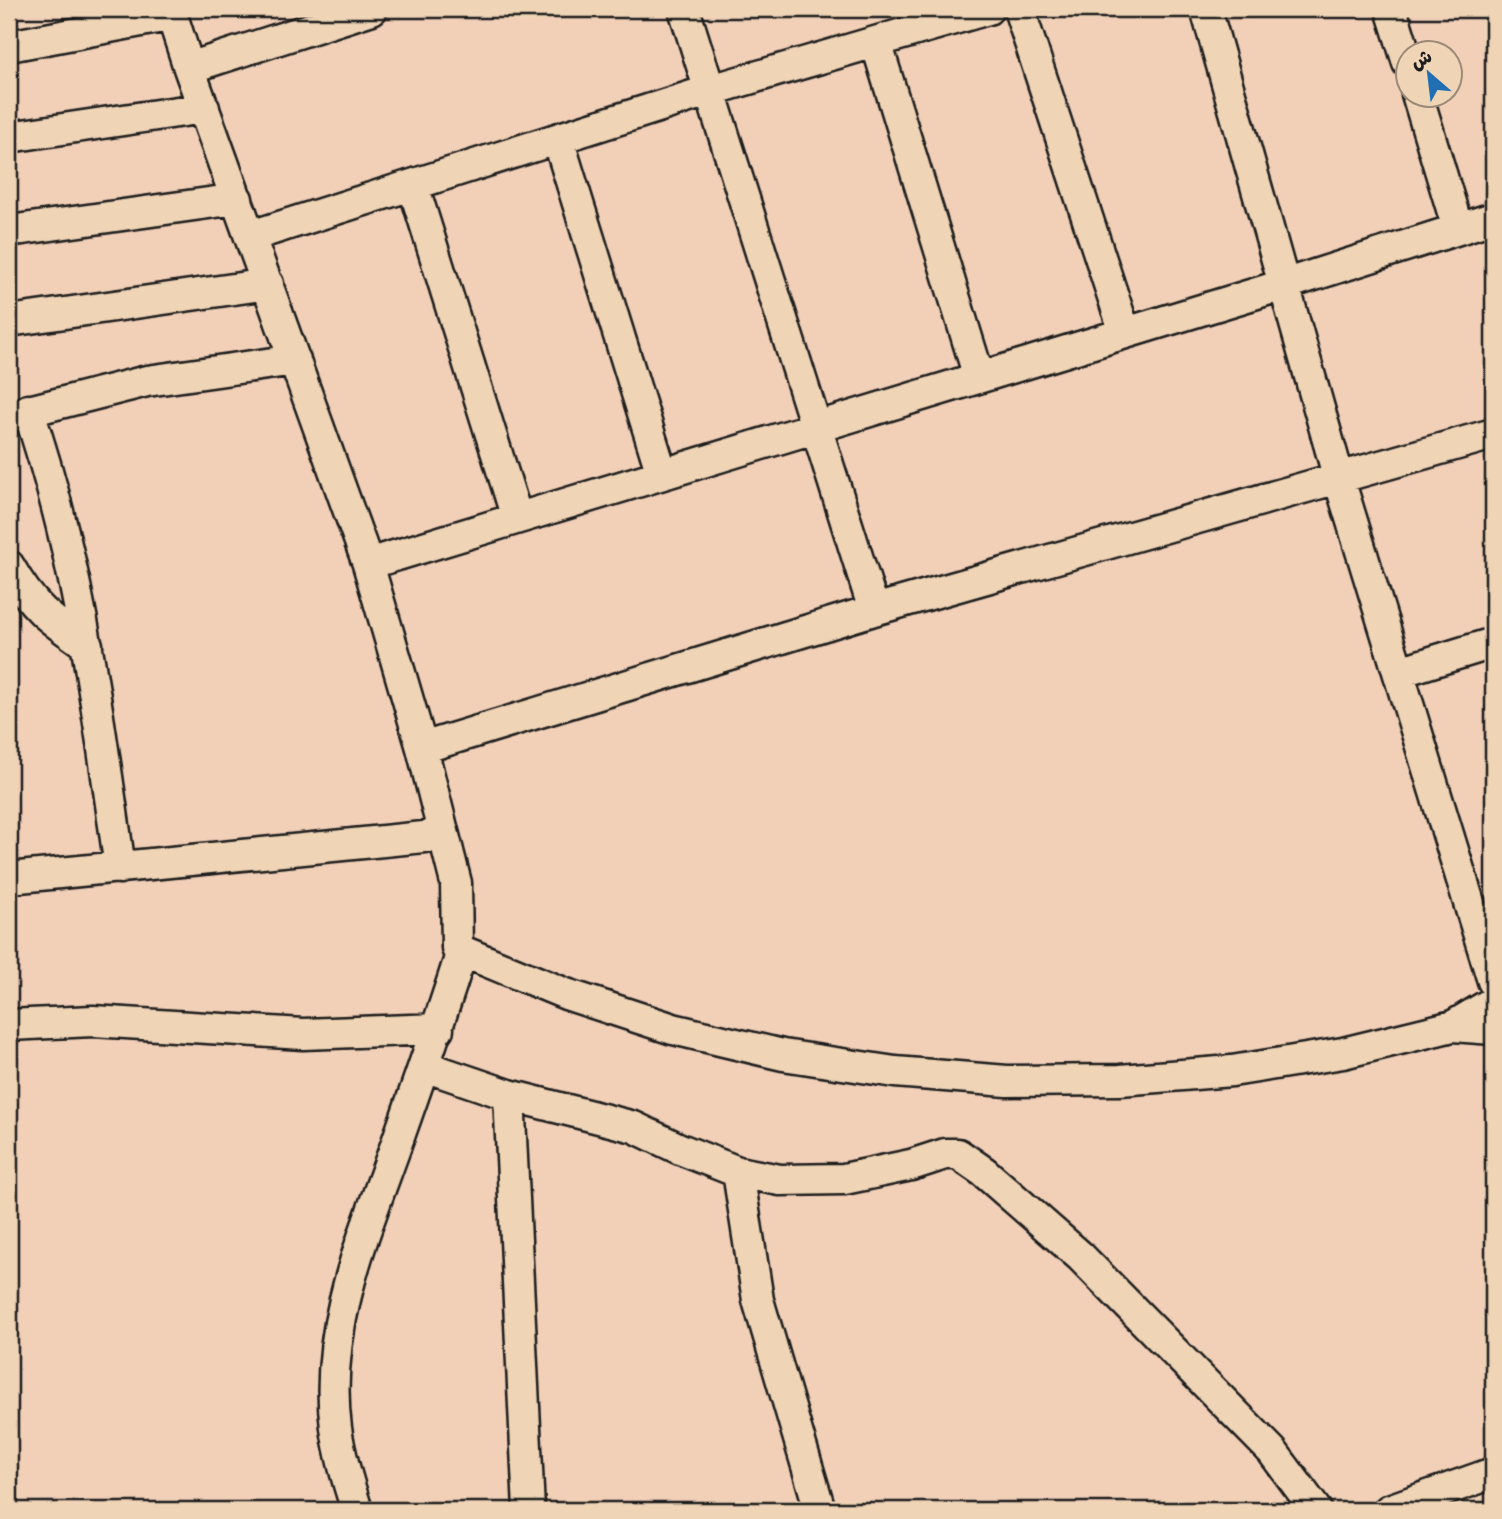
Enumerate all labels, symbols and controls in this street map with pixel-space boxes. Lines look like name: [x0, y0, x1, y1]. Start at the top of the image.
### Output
north arrow: [1394, 38, 1464, 108]
text: ش: [1406, 43, 1436, 74]

